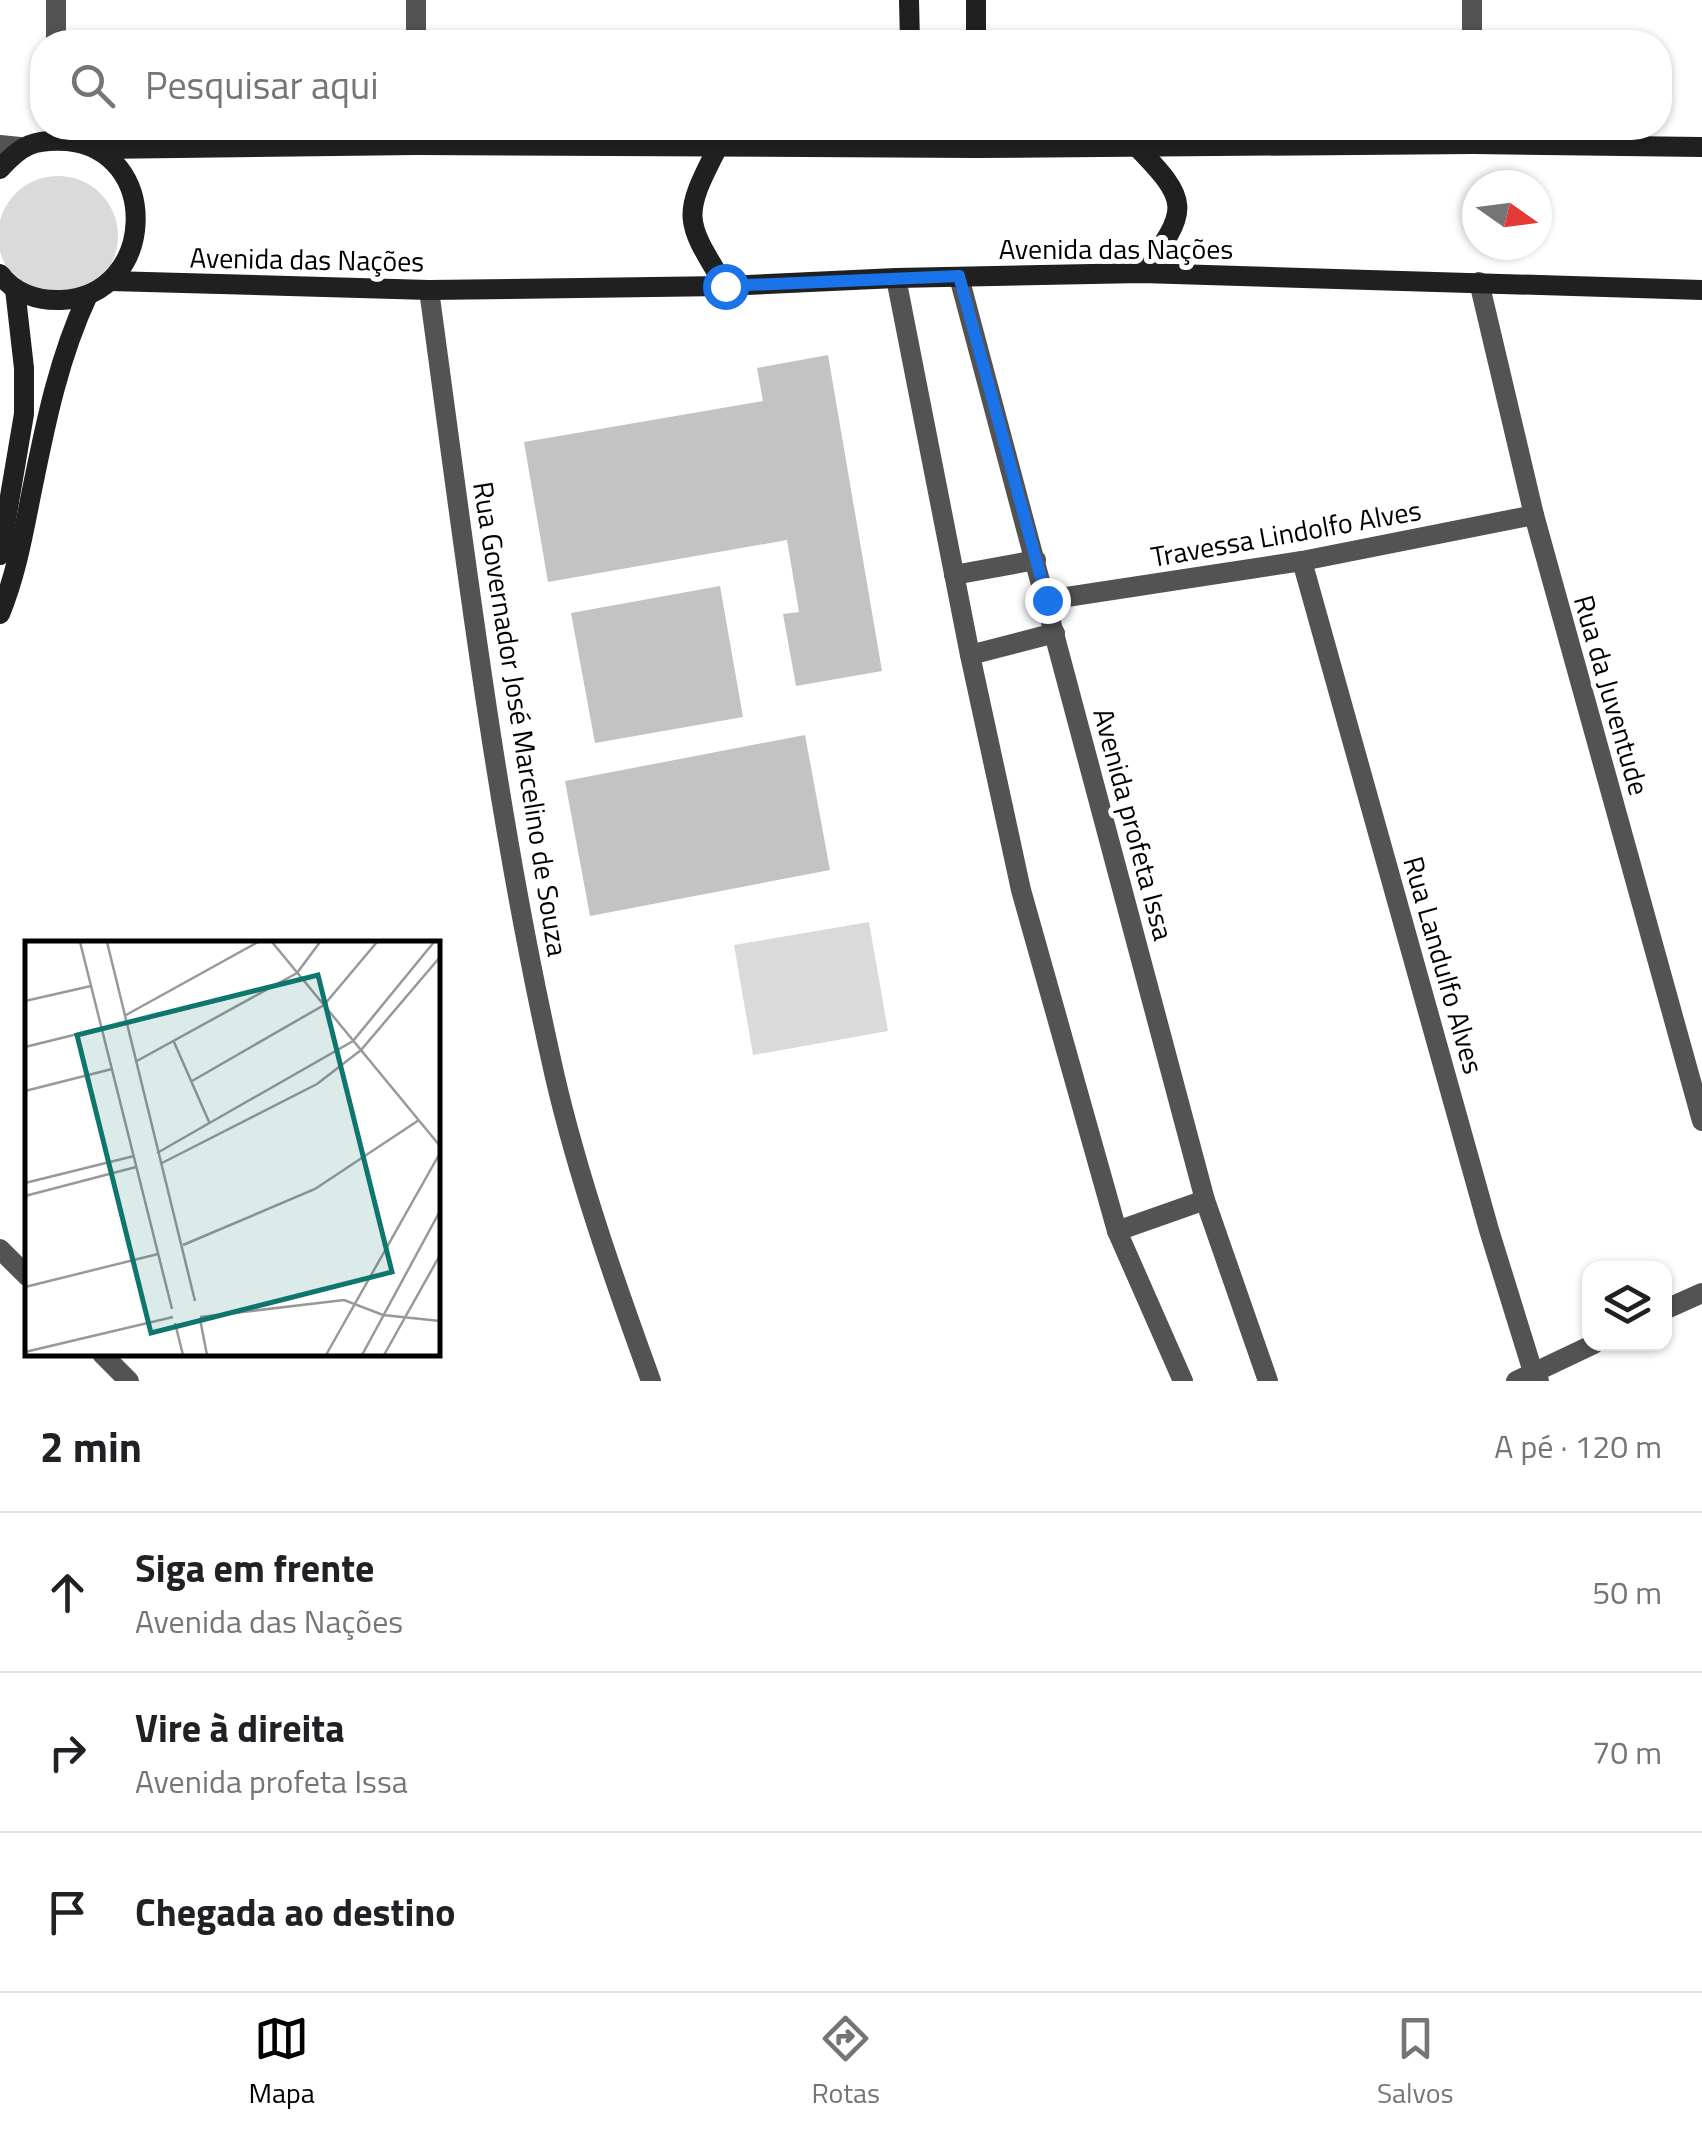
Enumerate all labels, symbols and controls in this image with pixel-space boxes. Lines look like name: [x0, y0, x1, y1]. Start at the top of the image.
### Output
search box: [30, 30, 1672, 140]
text: Pesquisar aqui: [145, 56, 378, 114]
icon: search: [65, 58, 120, 113]
north arrow: [1462, 170, 1552, 260]
street label: Avenida das Nações: [999, 227, 1233, 270]
street label: Avenida das Nações: [189, 235, 425, 283]
route start: [703, 264, 749, 310]
street label: Rua Governador José Marcelino de Souza: [462, 479, 580, 959]
street label: Travessa Lindolfo Alves: [1148, 488, 1424, 578]
route end: [1025, 578, 1071, 624]
street label: Rua da Juventude: [1563, 590, 1661, 800]
street label: Avenida profeta Issa: [1082, 703, 1186, 945]
street label: Rua Landulfo Alves: [1392, 851, 1496, 1079]
inset map: [25, 941, 440, 1356]
map controls: [1582, 1261, 1672, 1351]
button: layers: [1582, 1261, 1672, 1351]
text: 2 min: [40, 1414, 142, 1478]
text: A pé · 120 m: [1494, 1422, 1662, 1470]
text: Siga em frente: [135, 1539, 374, 1597]
icon: ahead: [40, 1565, 95, 1620]
text: 50 m: [1592, 1568, 1662, 1616]
text: Avenida das Nações: [135, 1597, 403, 1645]
text: Vire à direita: [135, 1699, 345, 1757]
icon: right: [40, 1725, 95, 1780]
text: 70 m: [1592, 1728, 1662, 1776]
text: Avenida profeta Issa: [135, 1757, 408, 1805]
text: Chegada ao destino: [135, 1883, 455, 1941]
icon: arrive: [40, 1885, 95, 1940]
tab: Mapa: [248, 2011, 315, 2114]
tab: Rotas: [812, 2011, 880, 2114]
tab: Salvos: [1377, 2011, 1454, 2114]

